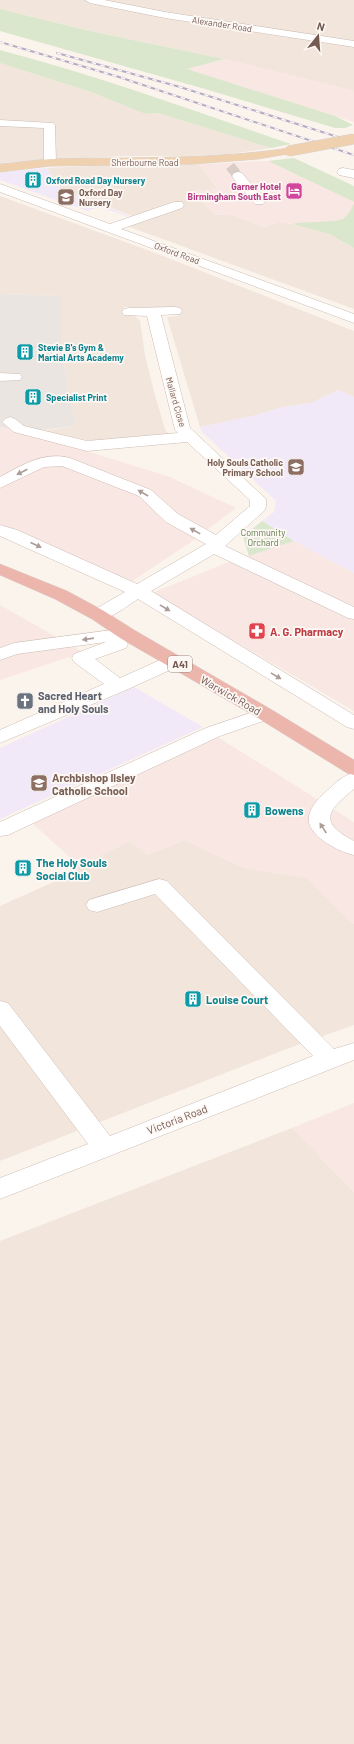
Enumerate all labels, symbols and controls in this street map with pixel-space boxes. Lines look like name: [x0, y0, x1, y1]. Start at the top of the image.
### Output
street label: Alexander Road: [191, 14, 253, 34]
north arrow: [298, 16, 338, 56]
text: N: [316, 19, 326, 33]
street label: Sherbourne Road: [111, 157, 179, 168]
building icon: Oxford Road Day Nursery: [23, 170, 43, 190]
place label: Oxford Road Day Nursery: [46, 175, 146, 186]
place label: Garner Hotel Birmingham South East: [188, 181, 282, 202]
hotel icon: Garner Hotel Birmingham South East: [284, 181, 304, 201]
school or university icon: Oxford Day Nursery: [56, 187, 76, 207]
place label: Oxford Day Nursery: [79, 187, 123, 208]
street label: Oxford Road: [153, 240, 201, 266]
building icon: Stevie B's Gym & Martial Arts Academy: [15, 342, 35, 362]
place label: Stevie B's Gym & Martial Arts Academy: [38, 342, 124, 363]
street label: Mallard Close: [164, 376, 188, 428]
building icon: Specialist Print: [23, 387, 43, 407]
place label: Specialist Print: [46, 392, 107, 403]
place label: Holy Souls Catholic Primary School: [207, 457, 283, 478]
school or university icon: Holy Souls Catholic Primary School: [286, 457, 306, 477]
one-way arrow: [16, 469, 27, 475]
one-way arrow: [137, 490, 149, 497]
one-way arrow: [189, 527, 201, 534]
park label: Community Orchard: [241, 527, 285, 548]
one-way arrow: [30, 542, 42, 548]
one-way arrow: [160, 604, 170, 612]
pharmacy icon: A. G. Pharmacy: [247, 621, 267, 641]
place label: A. G. Pharmacy: [270, 625, 344, 638]
one-way arrow: [82, 636, 94, 642]
road number: A41: [168, 656, 192, 672]
street label: Warwick Road: [198, 672, 264, 718]
one-way arrow: [270, 672, 282, 679]
place label: Sacred Heart and Holy Souls: [38, 689, 109, 715]
church icon: Sacred Heart and Holy Souls: [15, 691, 35, 711]
place label: Archbishop Ilsley Catholic School: [52, 771, 136, 797]
school or university icon: Archbishop Ilsley Catholic School: [29, 773, 49, 793]
building icon: Bowens: [242, 800, 262, 820]
place label: Bowens: [265, 804, 304, 817]
one-way arrow: [319, 822, 327, 833]
place label: The Holy Souls Social Club: [36, 856, 107, 882]
building icon: The Holy Souls Social Club: [13, 858, 33, 878]
building icon: Louise Court: [183, 989, 203, 1009]
place label: Louise Court: [206, 993, 268, 1006]
street label: Victoria Road: [145, 1102, 209, 1136]

